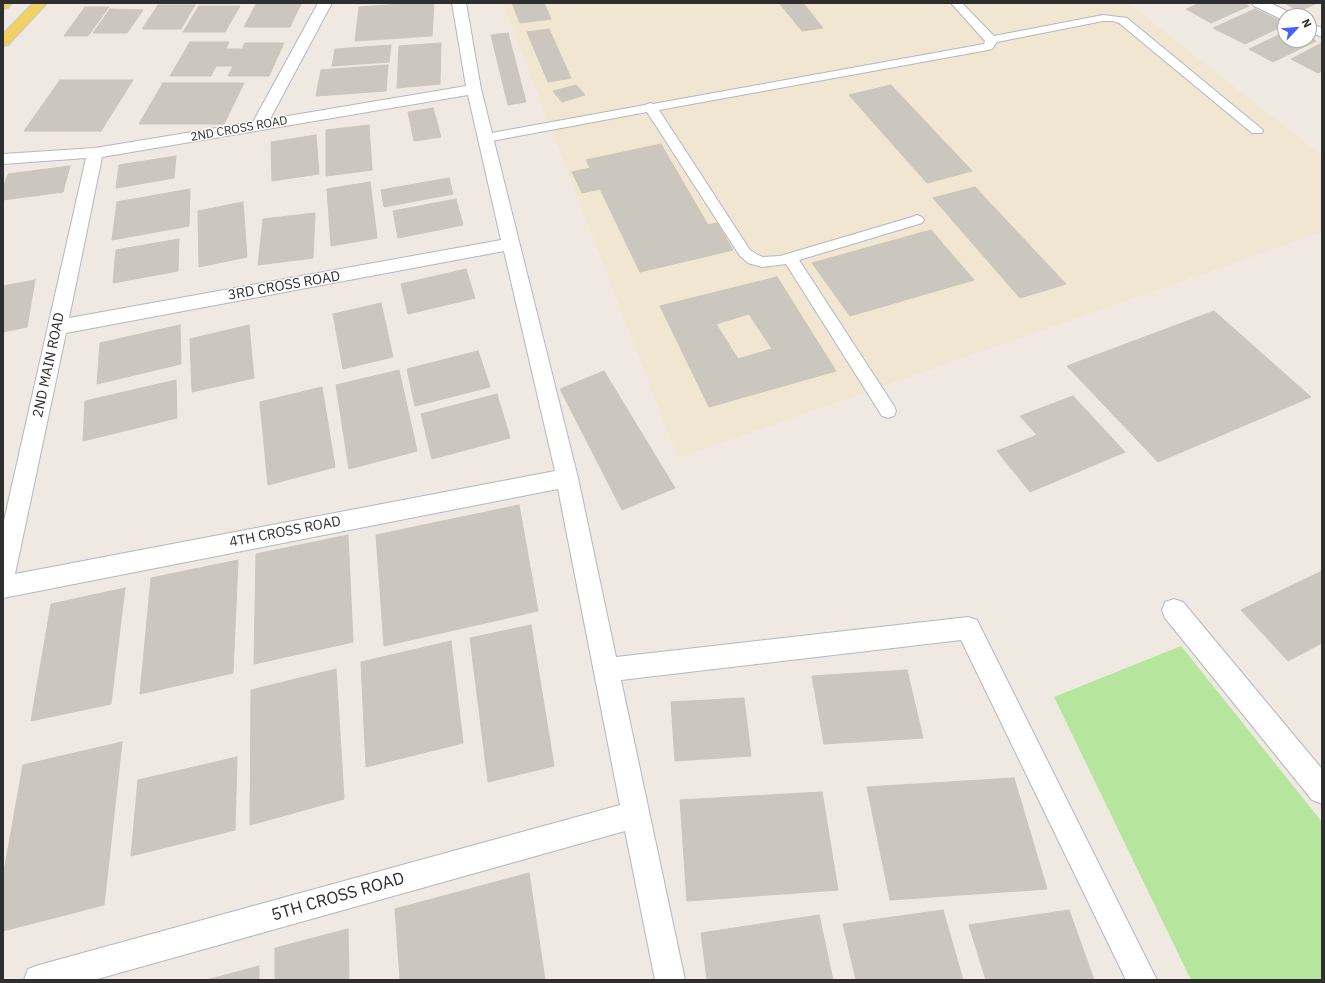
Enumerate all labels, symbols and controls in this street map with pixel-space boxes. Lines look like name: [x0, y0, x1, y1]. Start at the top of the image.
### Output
north arrow: [1277, 8, 1317, 48]
text: N: [1299, 17, 1315, 30]
street label: 2ND CROSS ROAD: [189, 113, 289, 145]
street label: 3RD CROSS ROAD: [227, 268, 341, 304]
street label: 2ND MAIN ROAD: [30, 311, 68, 419]
street label: 4TH CROSS ROAD: [228, 513, 342, 551]
street label: 5TH CROSS ROAD: [269, 868, 407, 926]

